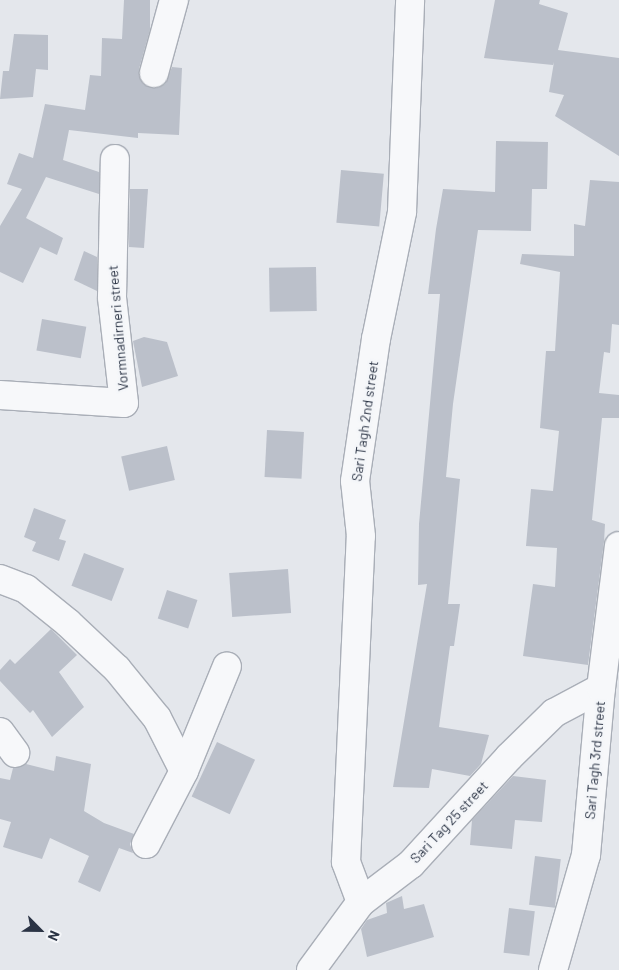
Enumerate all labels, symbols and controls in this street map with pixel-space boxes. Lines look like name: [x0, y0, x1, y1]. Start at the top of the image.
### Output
street label: Vormnadirneri street: [104, 265, 132, 391]
street label: Sari Tagh 2nd street: [348, 360, 382, 482]
street label: Sari Tagh 3rd street: [581, 700, 609, 820]
street label: Sari Tag 25 street: [407, 777, 491, 867]
north arrow: [15, 905, 65, 955]
text: N: [45, 928, 64, 944]

